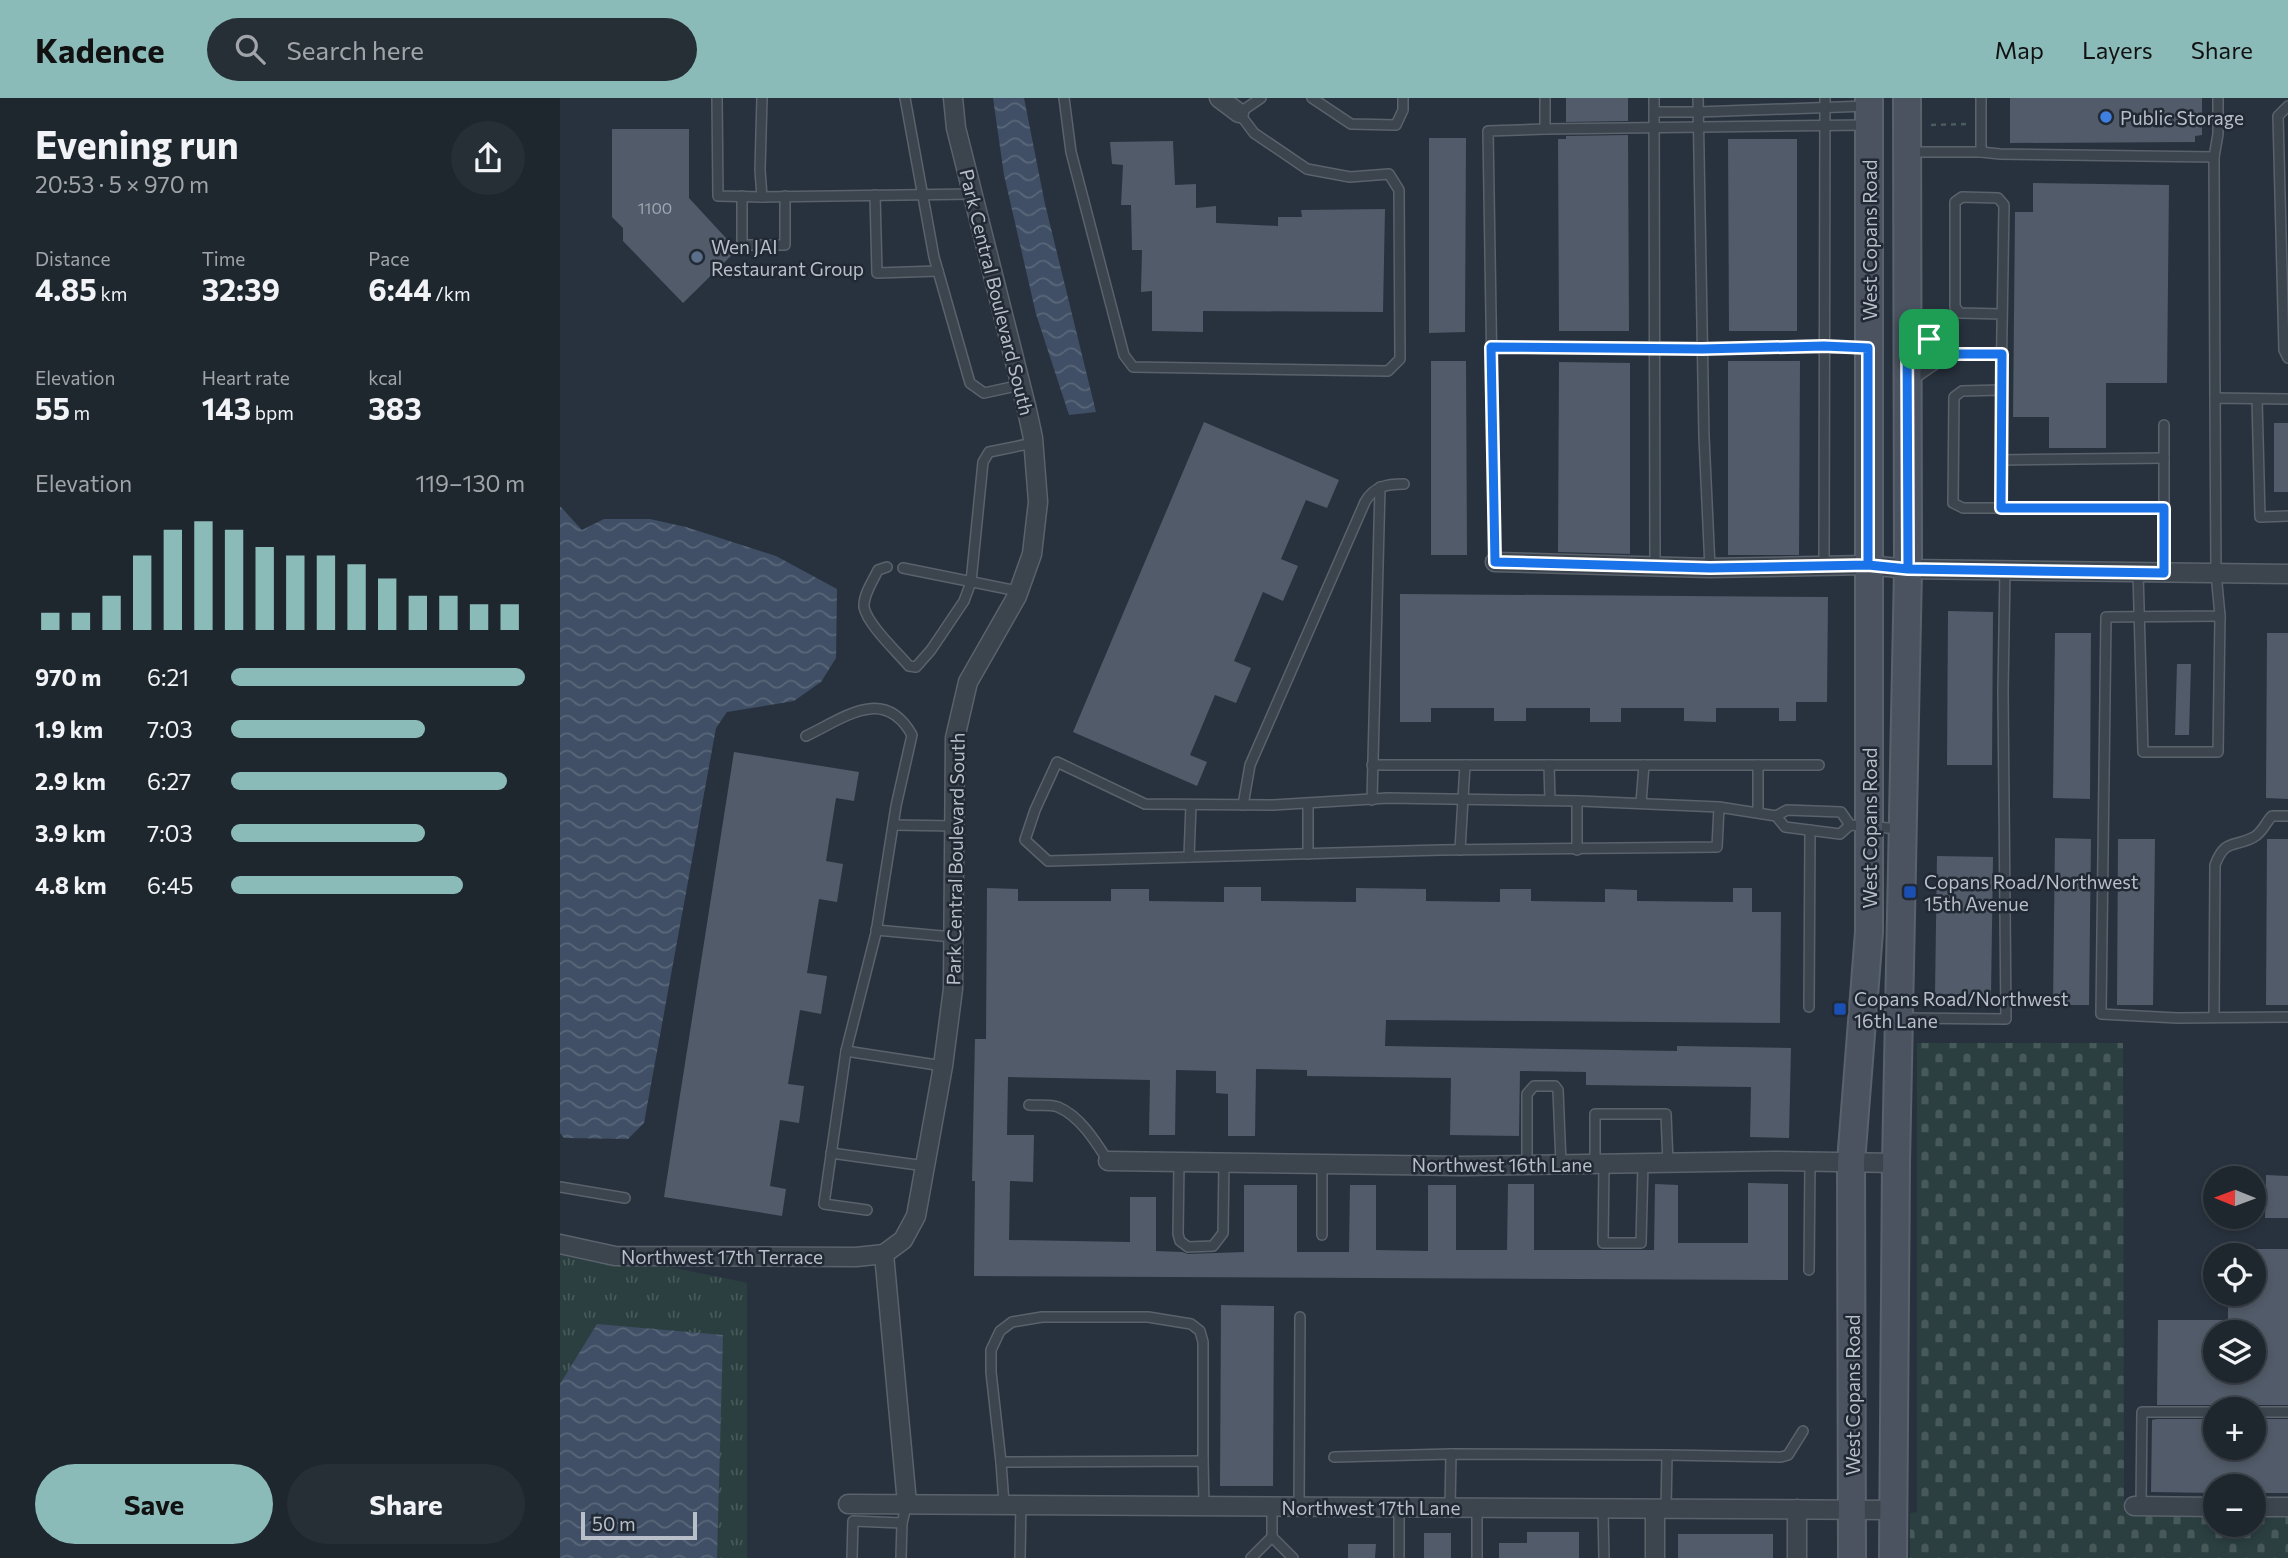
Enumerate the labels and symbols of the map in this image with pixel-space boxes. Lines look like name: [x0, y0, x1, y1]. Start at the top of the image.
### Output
place label: Public Storage: [2120, 106, 2244, 129]
marker: Public Storage: [2098, 109, 2114, 125]
street label: West Copans Road: [1858, 159, 1881, 321]
street label: Park Central Boulevard South: [955, 167, 1039, 417]
house number: 1100: [638, 198, 672, 217]
place label: Wen JAI Restaurant Group: [711, 235, 864, 280]
marker: Wen JAI Restaurant Group: [689, 249, 705, 265]
pin: [1899, 309, 1959, 369]
street label: Park Central Boulevard South: [941, 732, 969, 986]
street label: West Copans Road: [1858, 747, 1881, 909]
place label: Copans Road/Northwest 15th Avenue: [1924, 870, 2139, 915]
marker: Copans Road/Northwest 15th Avenue: [1902, 884, 1918, 900]
place label: Copans Road/Northwest 16th Lane: [1854, 987, 2069, 1032]
marker: Copans Road/Northwest 16th Lane: [1832, 1001, 1848, 1017]
street label: Northwest 16th Lane: [1412, 1153, 1592, 1176]
north arrow: [2203, 1166, 2266, 1228]
street label: Northwest 17th Terrace: [621, 1245, 823, 1268]
street label: West Copans Road: [1841, 1314, 1864, 1476]
street label: Northwest 17th Lane: [1282, 1496, 1460, 1519]
scale bar: [581, 1509, 696, 1541]

